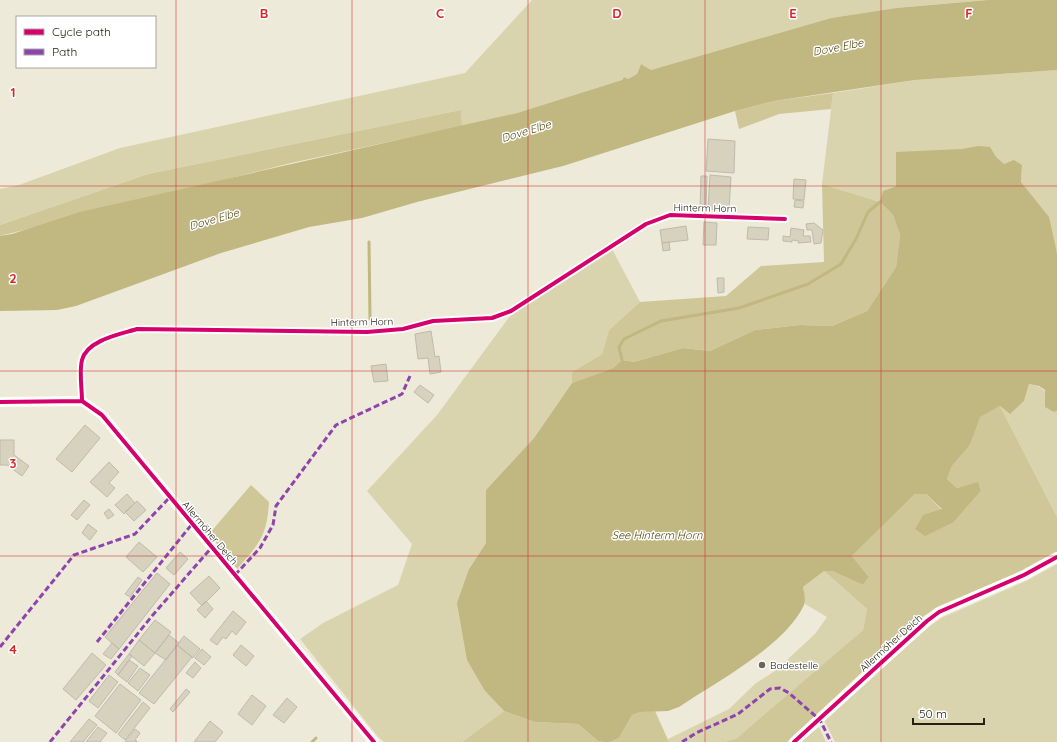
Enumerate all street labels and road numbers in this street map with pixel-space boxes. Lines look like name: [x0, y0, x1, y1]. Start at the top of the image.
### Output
street label: Hinterm Horn: [674, 201, 736, 215]
street label: Hinterm Horn: [331, 315, 393, 329]
street label: Allermöher Deich: [179, 498, 241, 568]
street label: Allermöher Deich: [857, 612, 925, 674]

